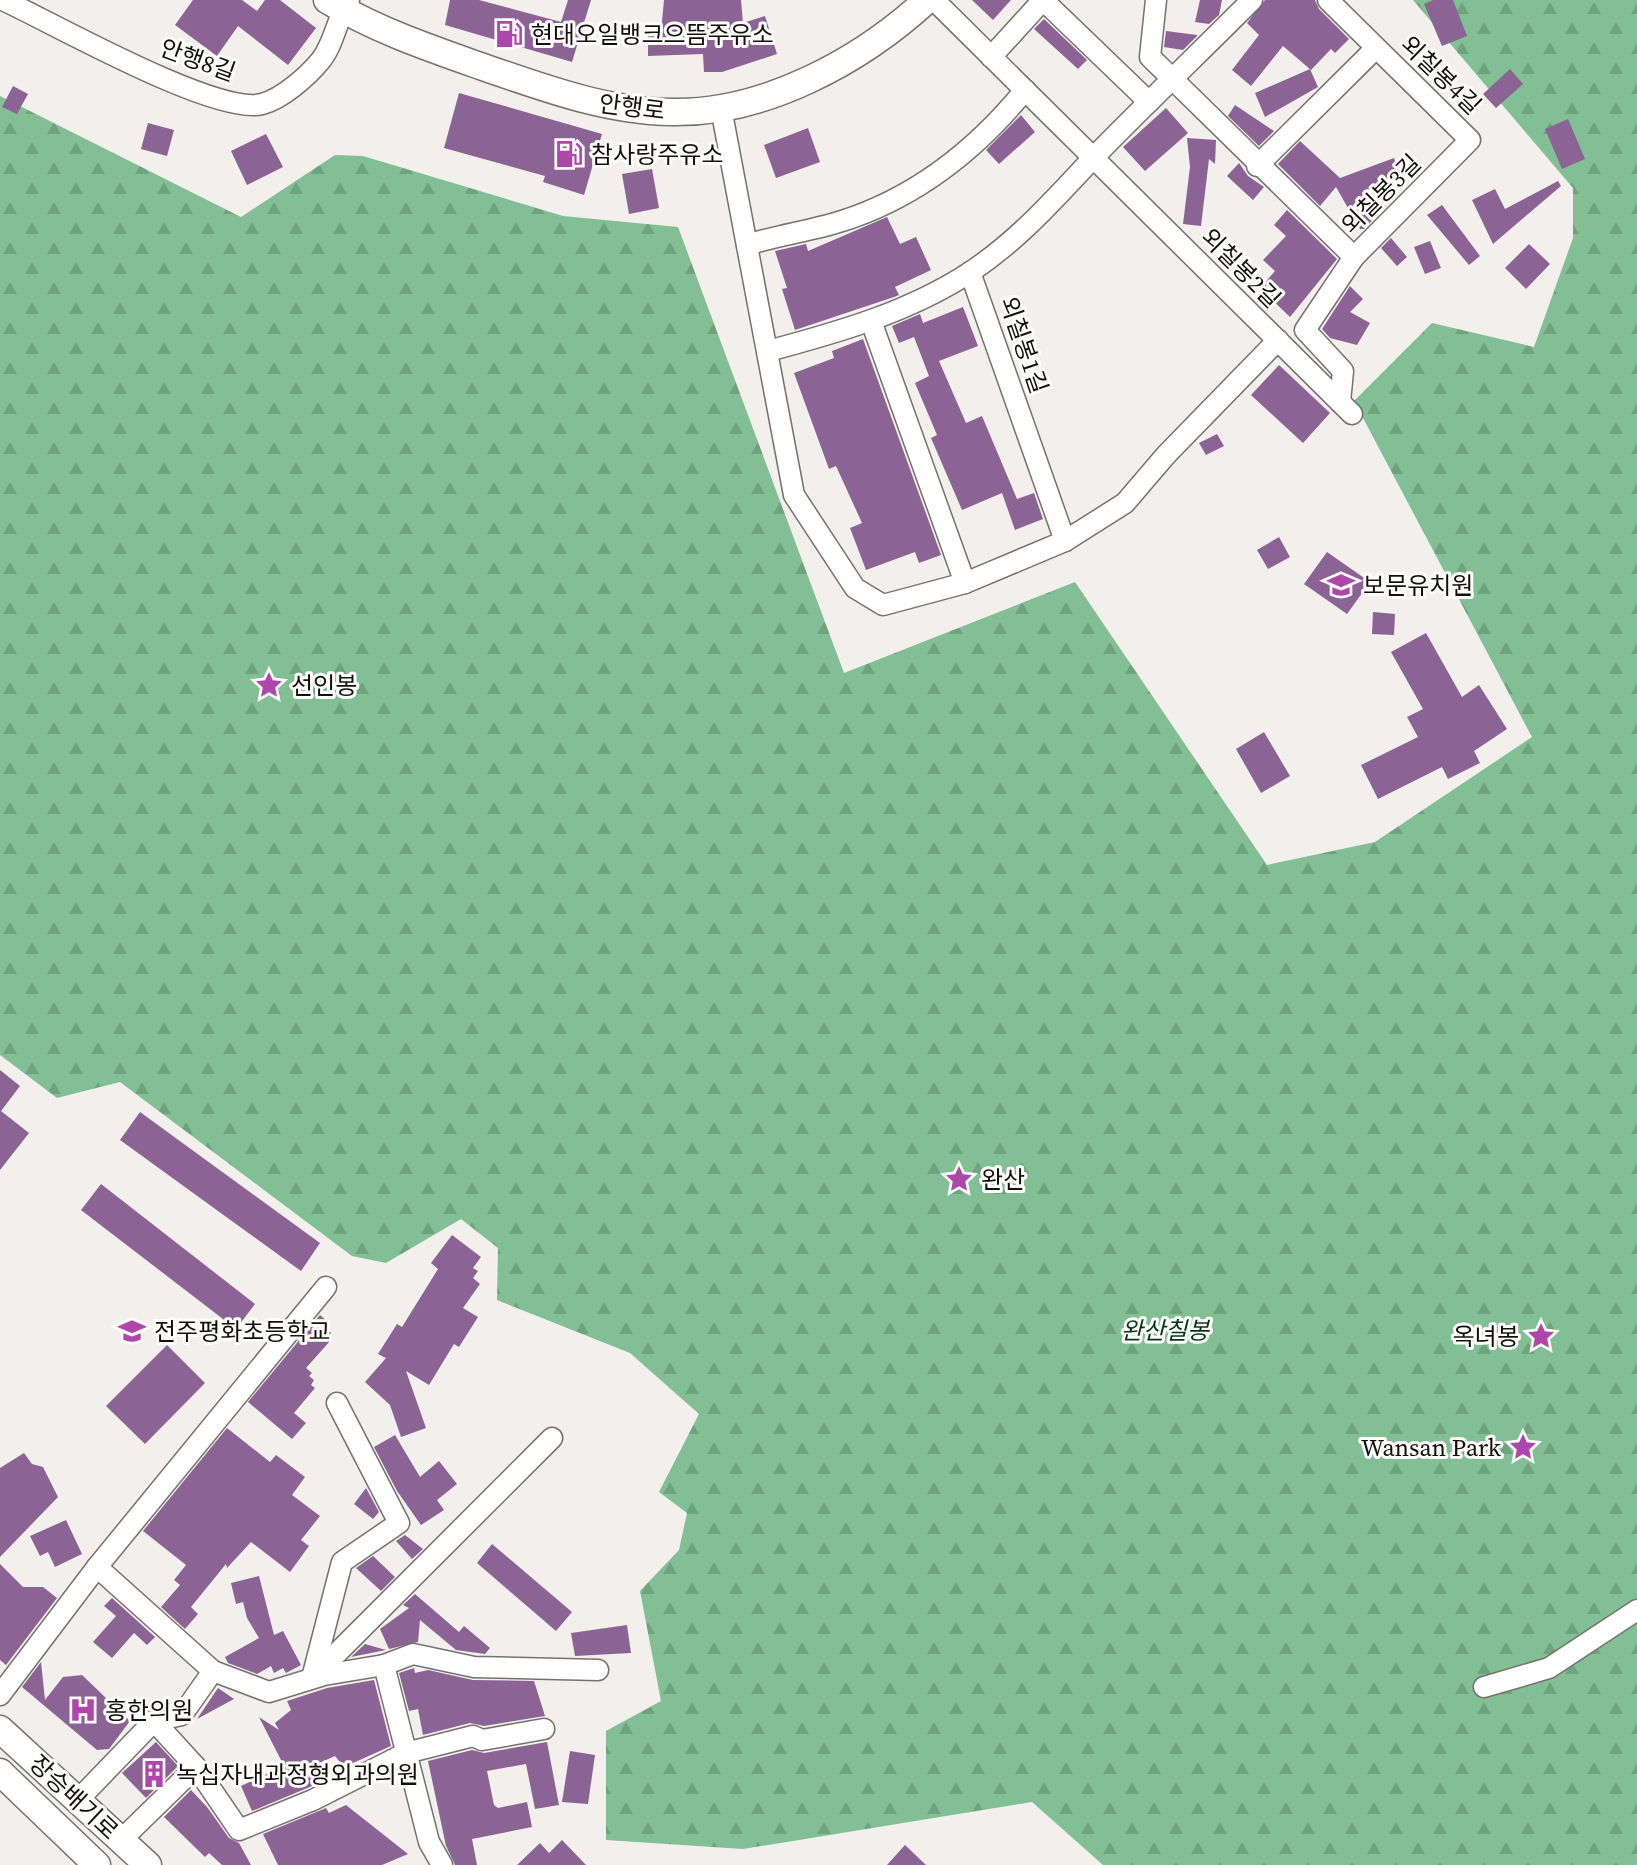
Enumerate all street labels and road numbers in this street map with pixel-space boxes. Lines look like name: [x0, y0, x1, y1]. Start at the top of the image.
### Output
street label: 외칠봉4길: [1393, 28, 1489, 122]
street label: 안행8길: [156, 31, 240, 89]
street label: 안행로: [597, 87, 667, 127]
street label: 외칠봉3길: [1334, 147, 1428, 241]
street label: 외칠봉2길: [1194, 221, 1288, 315]
street label: 외칠봉1길: [992, 292, 1056, 398]
street label: 장승배기로: [22, 1747, 126, 1847]

